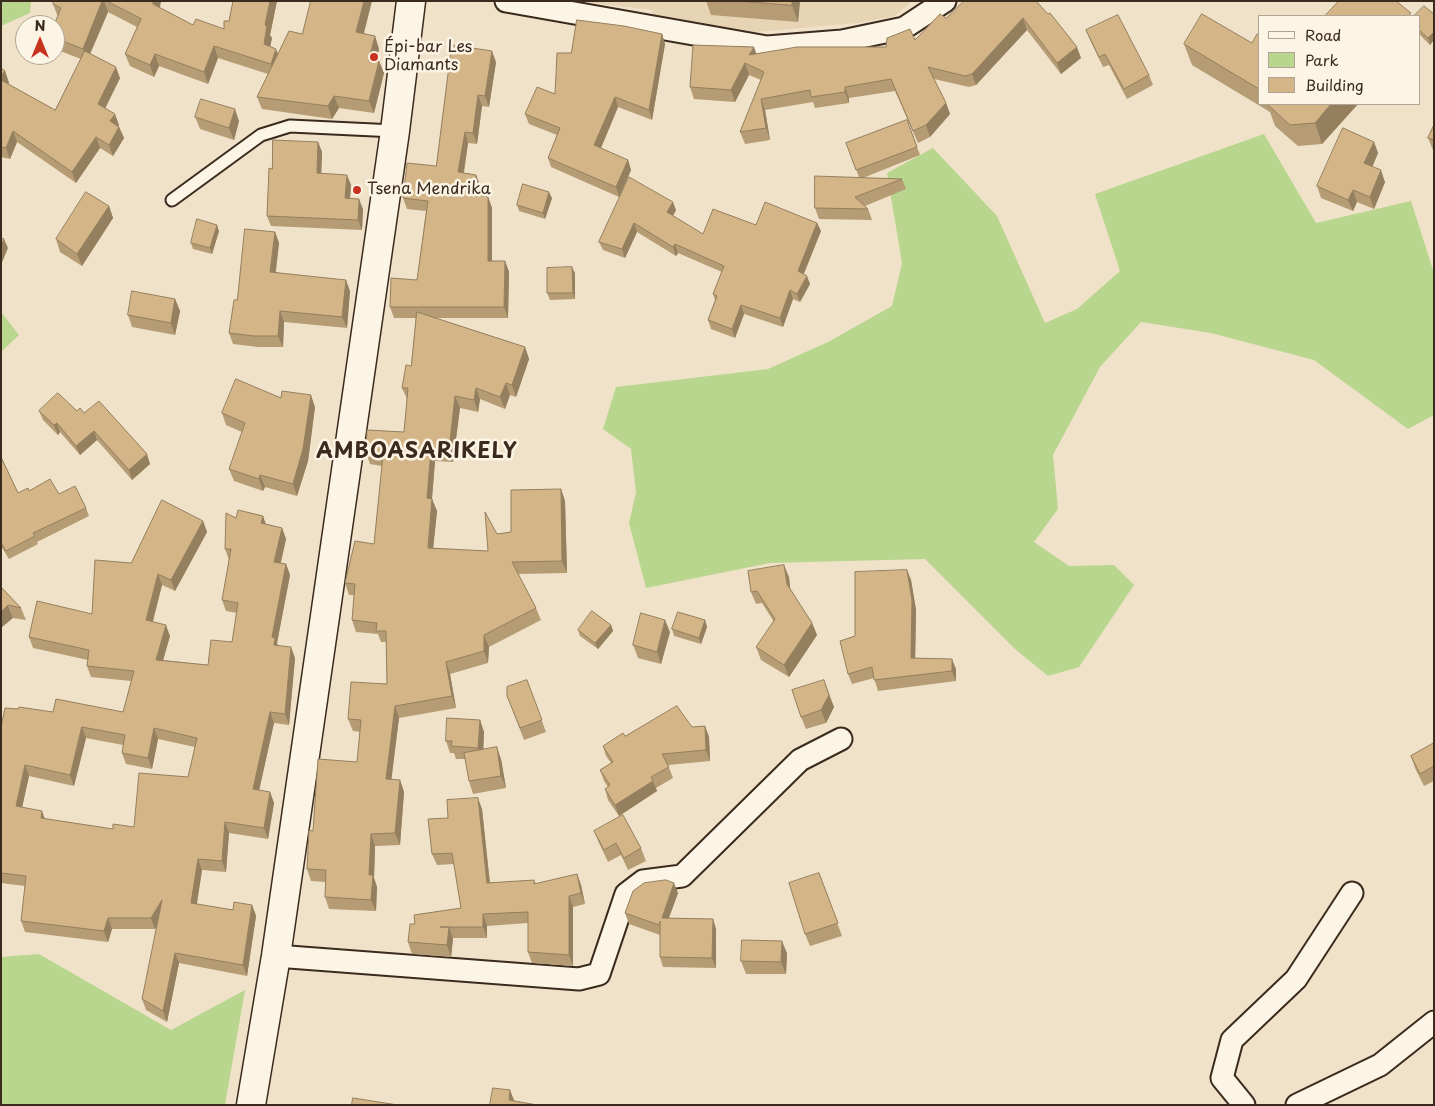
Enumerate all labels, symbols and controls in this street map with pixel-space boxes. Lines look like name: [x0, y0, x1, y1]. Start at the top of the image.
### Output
north arrow: [15, 15, 65, 65]
text: N: [34, 15, 46, 36]
legend: [1258, 15, 1420, 105]
text: Road: [1305, 23, 1341, 46]
place label: Épi-bar Les Diamants: [384, 38, 472, 76]
text: Park: [1305, 48, 1339, 71]
marker: Épi-bar Les Diamants: [368, 51, 380, 63]
text: Building: [1305, 73, 1364, 96]
place label: Tsena Mendrika: [367, 180, 491, 200]
marker: Tsena Mendrika: [351, 184, 363, 196]
district label: AMBOASARIKELY: [315, 439, 519, 465]

